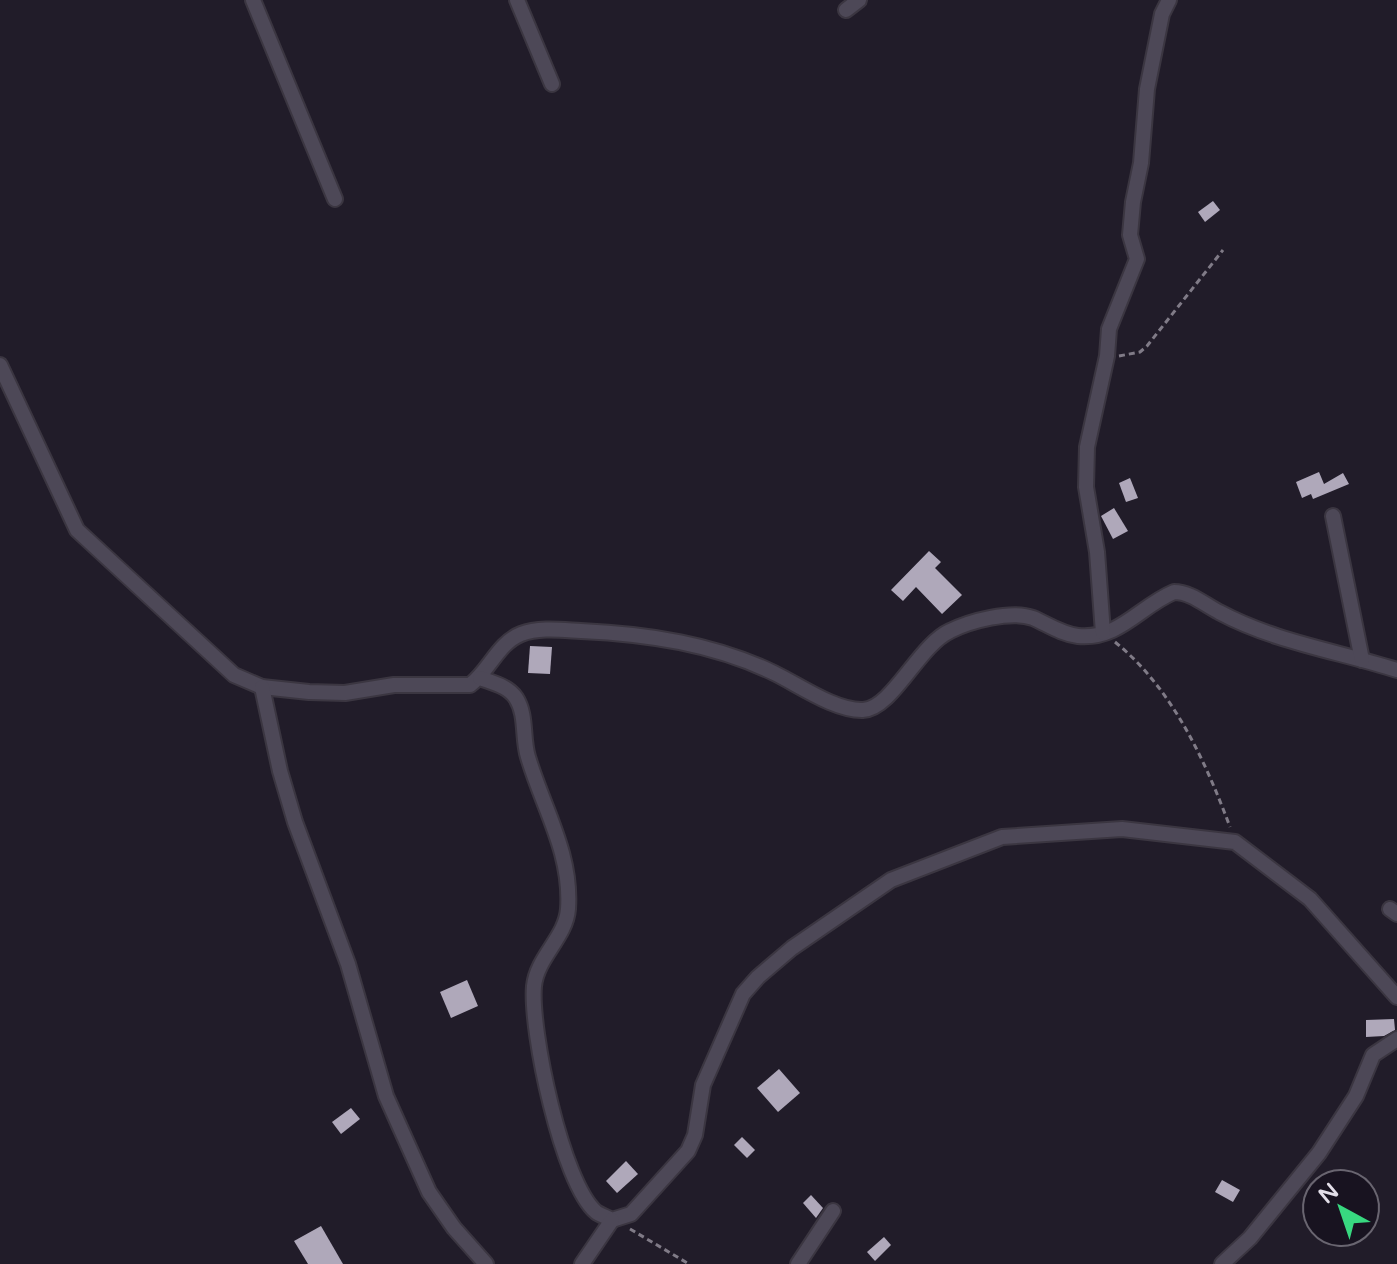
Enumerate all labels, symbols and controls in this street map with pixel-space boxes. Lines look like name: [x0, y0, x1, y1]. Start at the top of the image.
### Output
north arrow: [1301, 1168, 1381, 1248]
text: N: [1314, 1178, 1344, 1209]

